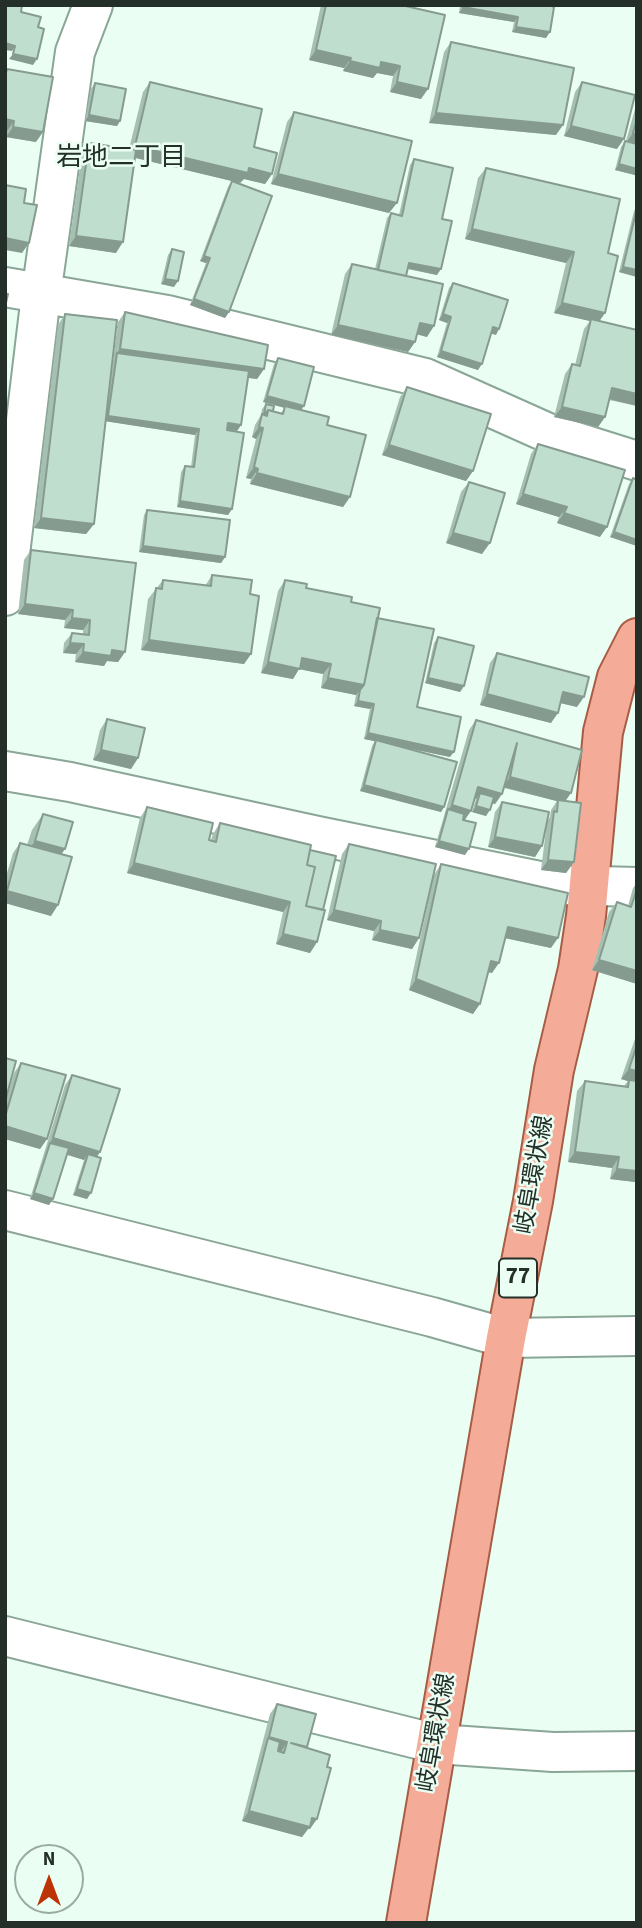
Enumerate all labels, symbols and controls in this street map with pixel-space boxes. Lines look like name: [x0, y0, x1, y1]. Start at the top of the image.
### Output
district label: 岩地二丁目: [56, 143, 186, 175]
street label: 岐阜環状線: [511, 1113, 561, 1237]
road number: 77: [499, 1259, 537, 1298]
street label: 岐阜環状線: [413, 1671, 463, 1795]
north arrow: [14, 1844, 84, 1914]
text: N: [43, 1846, 55, 1873]

